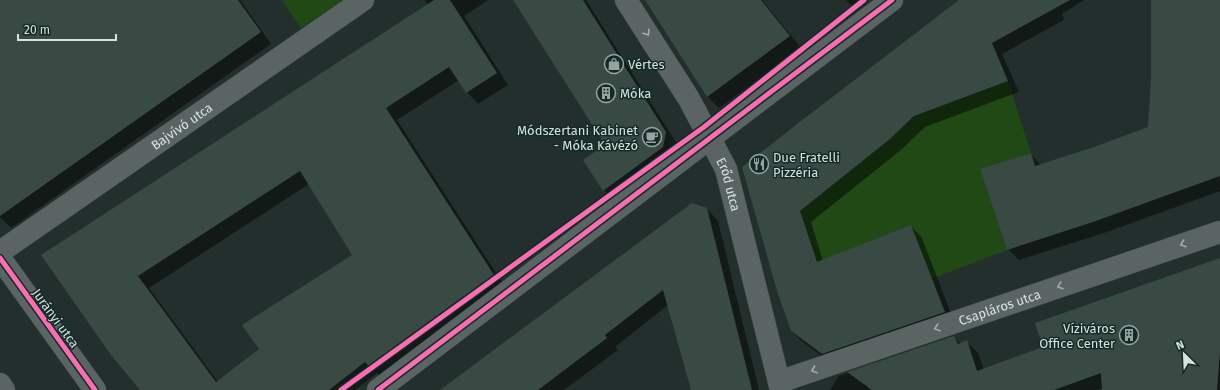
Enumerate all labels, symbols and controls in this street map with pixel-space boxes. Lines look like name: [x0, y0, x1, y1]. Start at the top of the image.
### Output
scale bar: [18, 16, 116, 42]
text: 20 m: [24, 23, 50, 37]
one-way arrow: [643, 29, 650, 36]
shop icon: Vértes: [603, 53, 625, 75]
place label: Vértes: [628, 57, 665, 72]
building icon: Móka: [595, 82, 617, 104]
place label: Móka: [620, 86, 651, 101]
street label: Bajvívó utca: [148, 100, 215, 153]
place label: Módszertani Kabinet - Móka Kávézó: [517, 123, 638, 153]
cafe icon: Módszertani Kabinet - Móka Kávézó: [641, 126, 663, 148]
place label: Due Fratelli Pizzéria: [773, 150, 840, 180]
restaurant icon: Due Fratelli Pizzéria: [748, 153, 770, 175]
street label: Erőd utca: [713, 155, 743, 213]
one-way arrow: [1180, 240, 1187, 248]
one-way arrow: [1057, 282, 1064, 290]
street label: Jurányi utca: [29, 286, 82, 351]
street label: Csapláros utca: [957, 287, 1043, 328]
place label: Víziváros Office Center: [1039, 321, 1115, 351]
one-way arrow: [934, 324, 941, 332]
building icon: Víziváros Office Center: [1118, 324, 1140, 346]
north arrow: [1164, 334, 1204, 374]
text: N: [1174, 338, 1186, 353]
one-way arrow: [811, 366, 818, 374]

